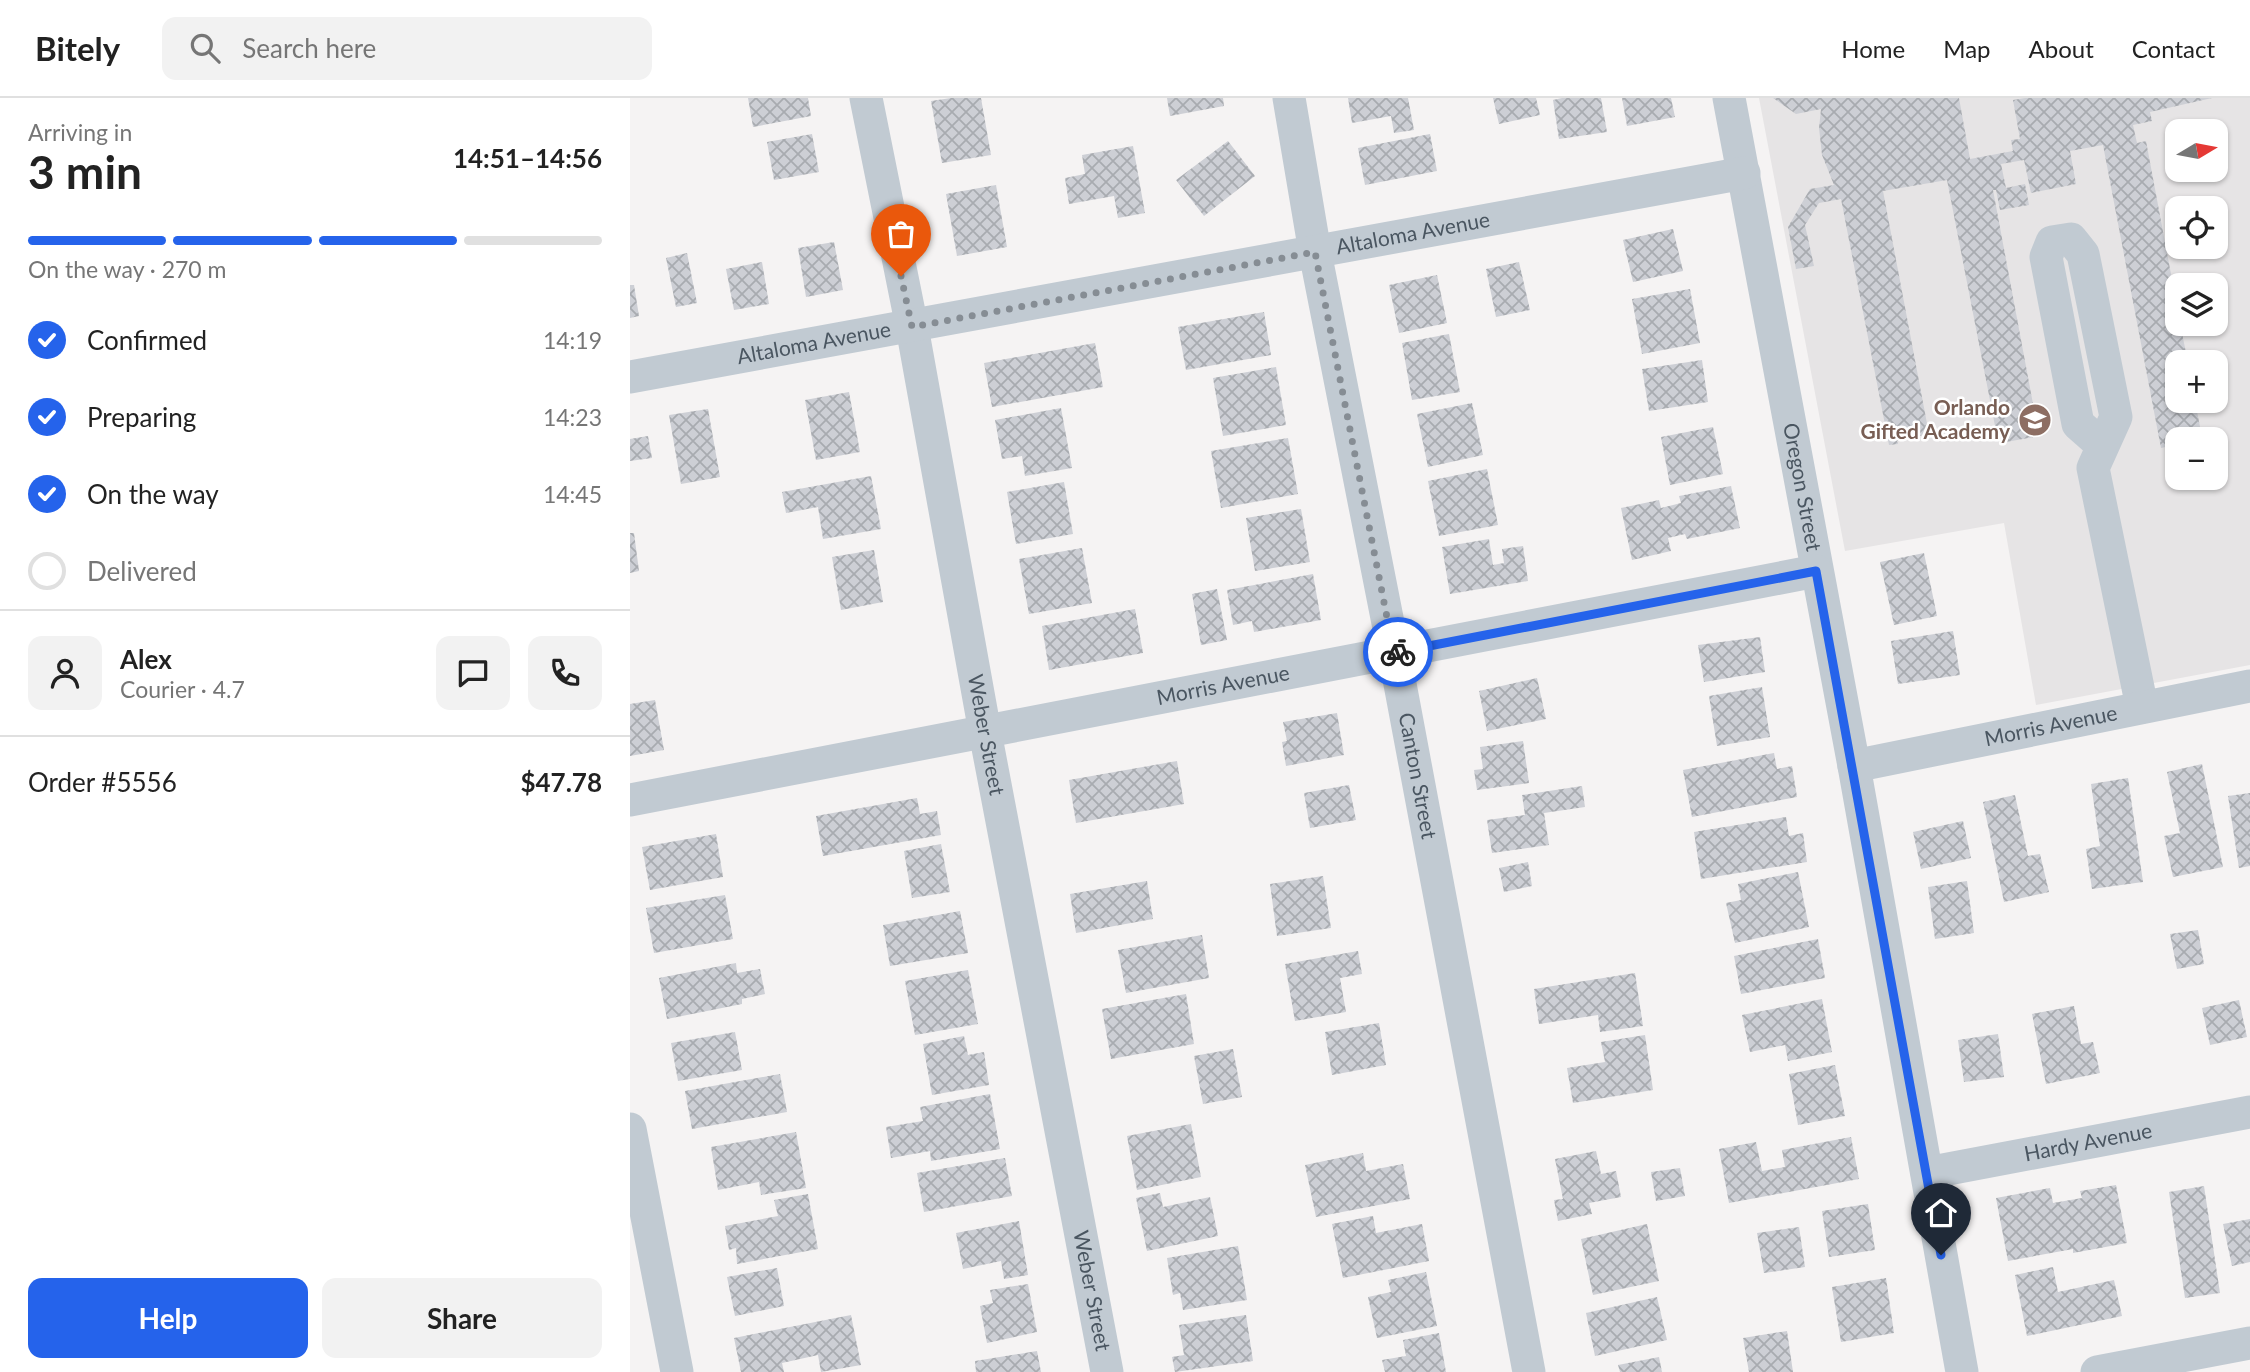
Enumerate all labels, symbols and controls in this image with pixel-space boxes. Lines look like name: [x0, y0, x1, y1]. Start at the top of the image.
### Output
search box: [162, 17, 652, 80]
text: Bitely: [35, 28, 120, 68]
icon: search: [186, 29, 224, 67]
text: Search here: [242, 32, 376, 64]
text: Home: [1841, 34, 1905, 63]
text: Map: [1943, 34, 1991, 63]
text: About: [2029, 34, 2094, 63]
text: Contact: [2132, 34, 2215, 63]
text: Arriving in: [28, 118, 132, 146]
north arrow: [2165, 119, 2228, 182]
map controls: [2165, 119, 2228, 490]
text: 14:51–14:56: [453, 142, 602, 174]
text: 3 min: [28, 144, 142, 199]
button: locate: [2165, 196, 2228, 259]
pin: [871, 204, 931, 276]
street label: Altaloma Avenue: [1334, 206, 1492, 258]
icon: bag: [882, 215, 920, 253]
text: On the way · 270 m: [28, 255, 227, 283]
button: layers: [2165, 273, 2228, 336]
street label: Altaloma Avenue: [735, 315, 893, 368]
icon: check: [28, 321, 66, 359]
text: Confirmed: [87, 324, 207, 356]
text: 14:19: [543, 326, 602, 354]
button: +: [2165, 350, 2228, 413]
place label: Orlando Gifted Academy: [1861, 394, 2011, 443]
icon: check: [28, 398, 66, 436]
text: Preparing: [87, 401, 196, 433]
school or university icon: Orlando Gifted Academy: [2016, 401, 2054, 439]
text: 14:23: [543, 403, 602, 431]
street label: Oregon Street: [1779, 421, 1828, 554]
button: −: [2165, 427, 2228, 490]
icon: check: [28, 475, 66, 513]
text: On the way: [87, 478, 219, 510]
text: 14:45: [543, 480, 602, 508]
text: Delivered: [87, 555, 197, 587]
courier: [1363, 617, 1433, 687]
icon: bike: [1379, 633, 1417, 671]
button: person: [28, 636, 102, 710]
button: chat: [436, 636, 510, 710]
button: phone: [528, 636, 602, 710]
text: Alex: [120, 643, 172, 675]
street label: Morris Avenue: [1154, 659, 1291, 709]
street label: Weber Street: [964, 672, 1011, 797]
text: Courier · 4.7: [120, 675, 245, 703]
street label: Morris Avenue: [1982, 699, 2119, 750]
street label: Canton Street: [1395, 711, 1443, 841]
text: Order #5556: [28, 766, 177, 798]
text: $47.78: [520, 766, 602, 798]
street label: Hardy Avenue: [2022, 1117, 2154, 1165]
pin: [1911, 1183, 1971, 1255]
icon: home: [1922, 1194, 1960, 1232]
street label: Weber Street: [1069, 1228, 1117, 1353]
button: Help: [28, 1278, 308, 1358]
button: Share: [322, 1278, 602, 1358]

